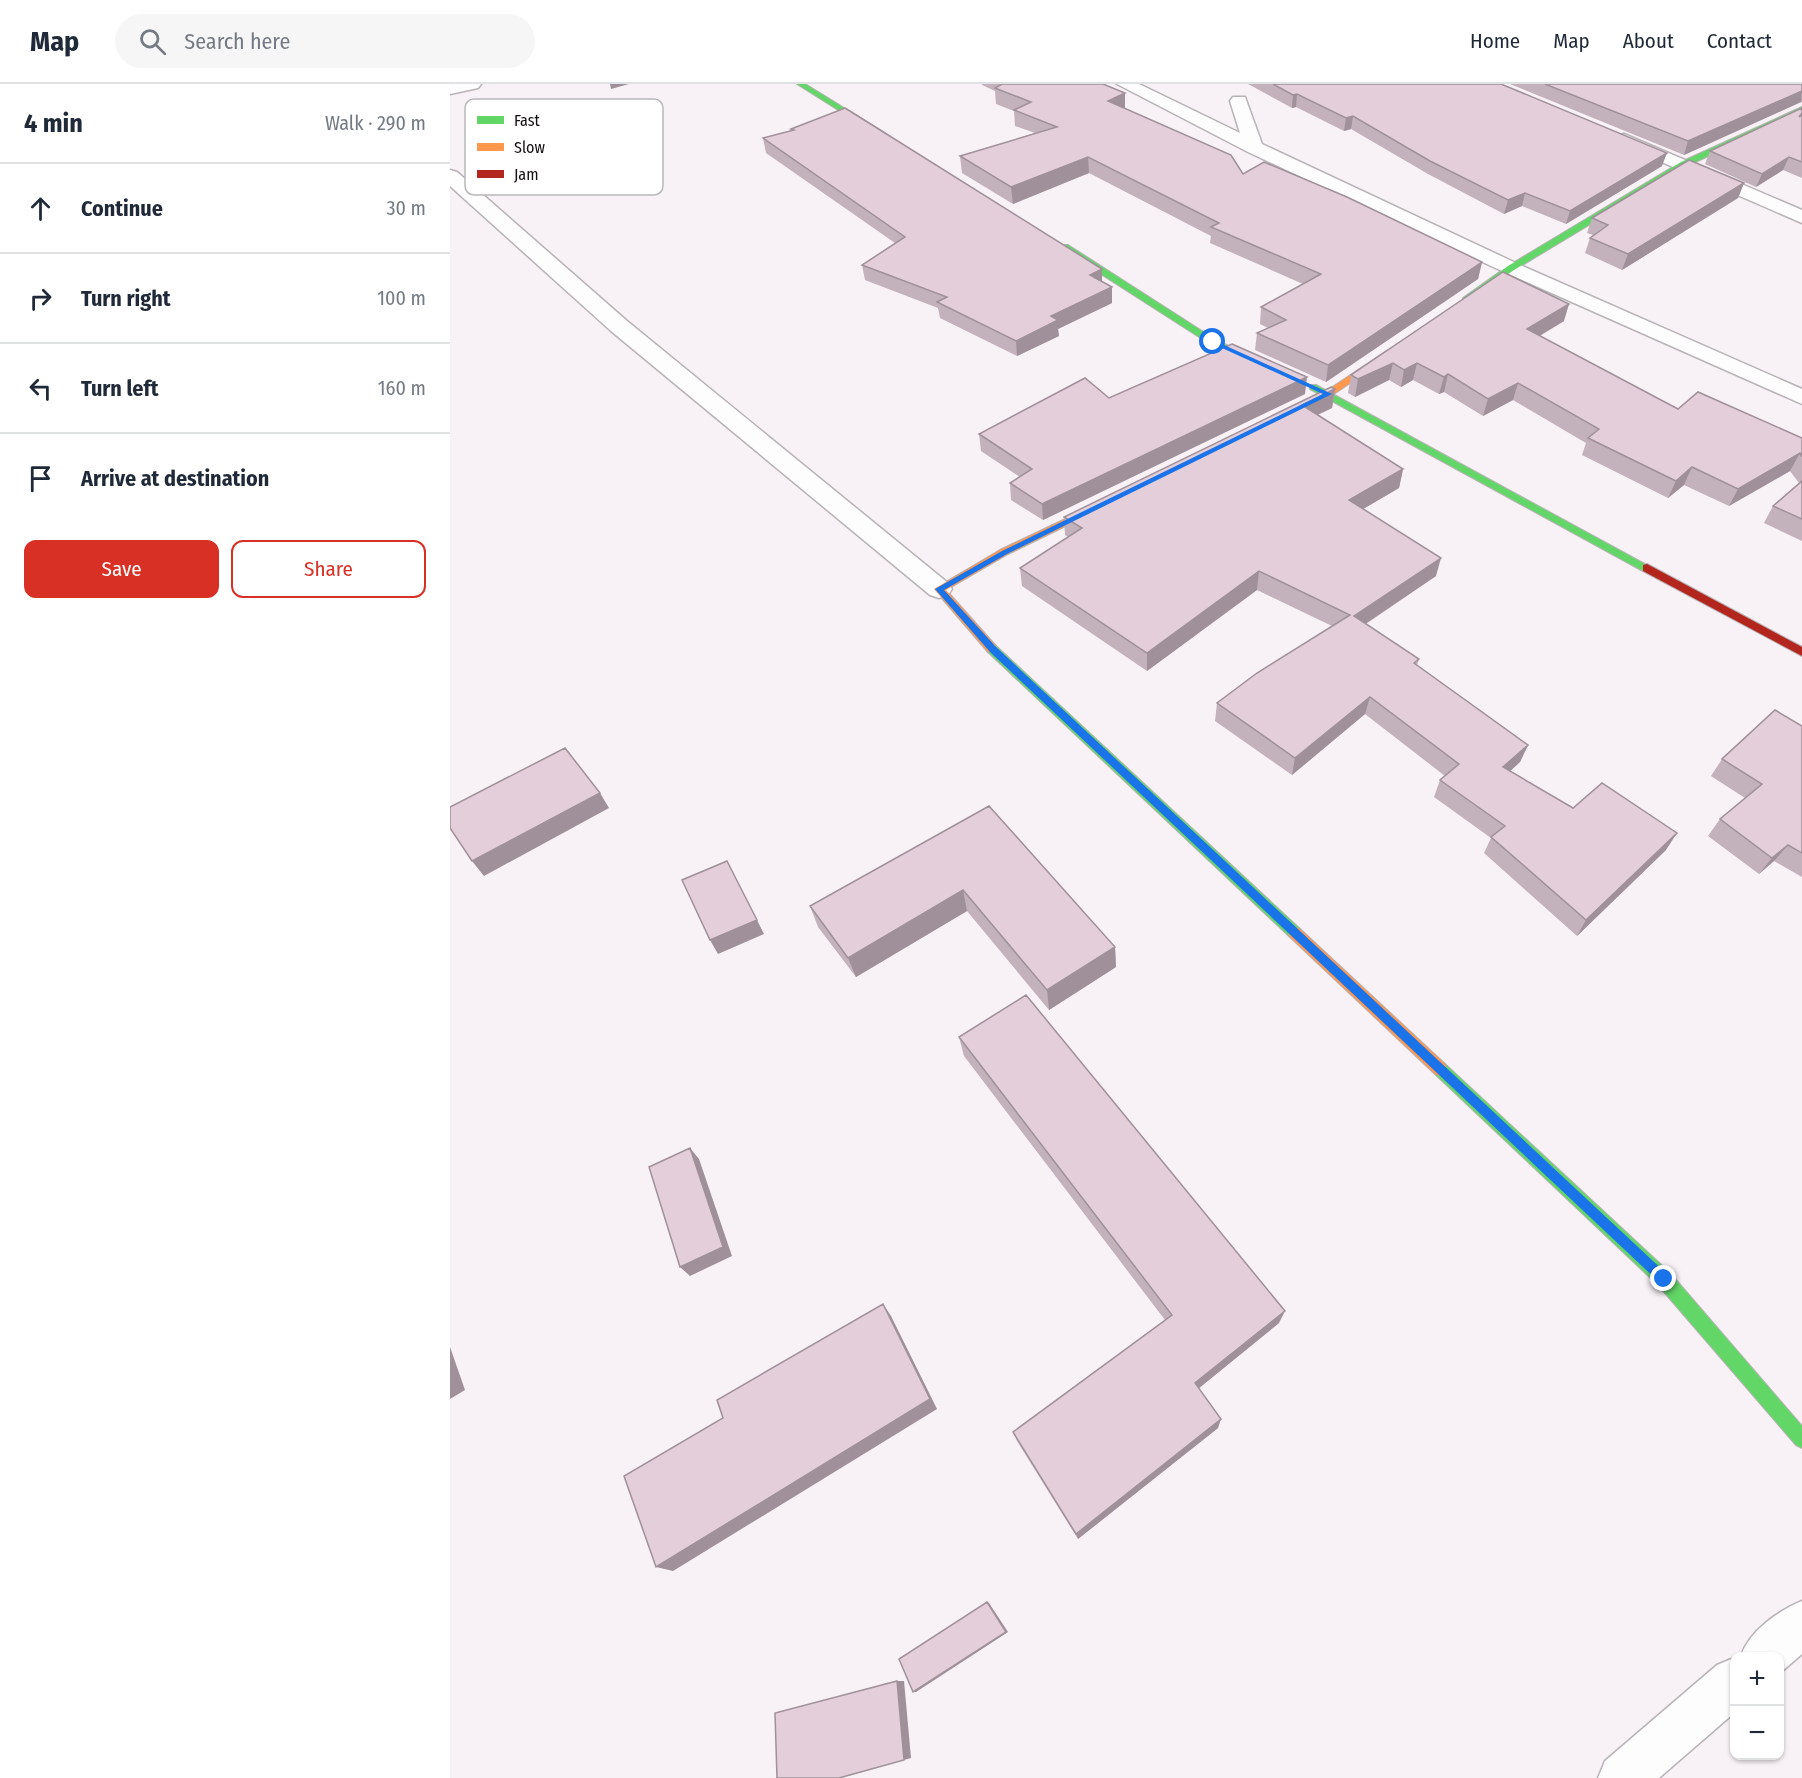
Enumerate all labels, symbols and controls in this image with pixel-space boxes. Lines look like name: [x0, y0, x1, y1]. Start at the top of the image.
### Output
search box: [115, 14, 535, 68]
text: Map: [30, 25, 79, 58]
icon: search: [136, 25, 169, 58]
text: Search here: [184, 28, 290, 55]
text: Home: [1470, 28, 1520, 54]
text: Map: [1553, 28, 1590, 54]
text: About: [1623, 28, 1674, 54]
text: Contact: [1707, 28, 1772, 54]
legend: [465, 99, 663, 195]
text: 4 min: [24, 108, 83, 139]
text: Walk · 290 m: [325, 111, 426, 135]
text: Fast: [514, 111, 541, 130]
text: Slow: [514, 138, 545, 157]
text: Jam: [514, 165, 539, 184]
icon: ahead: [24, 192, 57, 225]
text: Continue: [81, 195, 163, 222]
text: 30 m: [386, 196, 426, 220]
icon: right: [24, 282, 57, 315]
text: Turn right: [81, 285, 170, 312]
text: 100 m: [377, 286, 426, 310]
route start: [1199, 328, 1225, 354]
icon: left: [24, 372, 57, 405]
text: Turn left: [81, 375, 159, 402]
text: 160 m: [378, 376, 426, 400]
icon: arrive: [24, 462, 57, 495]
text: Arrive at destination: [81, 465, 269, 492]
button: Save: [24, 540, 219, 598]
button: Share: [231, 540, 426, 598]
route end: [1650, 1265, 1676, 1291]
map controls: [1730, 1652, 1784, 1760]
button: +: [1730, 1652, 1784, 1706]
button: −: [1730, 1706, 1784, 1760]

